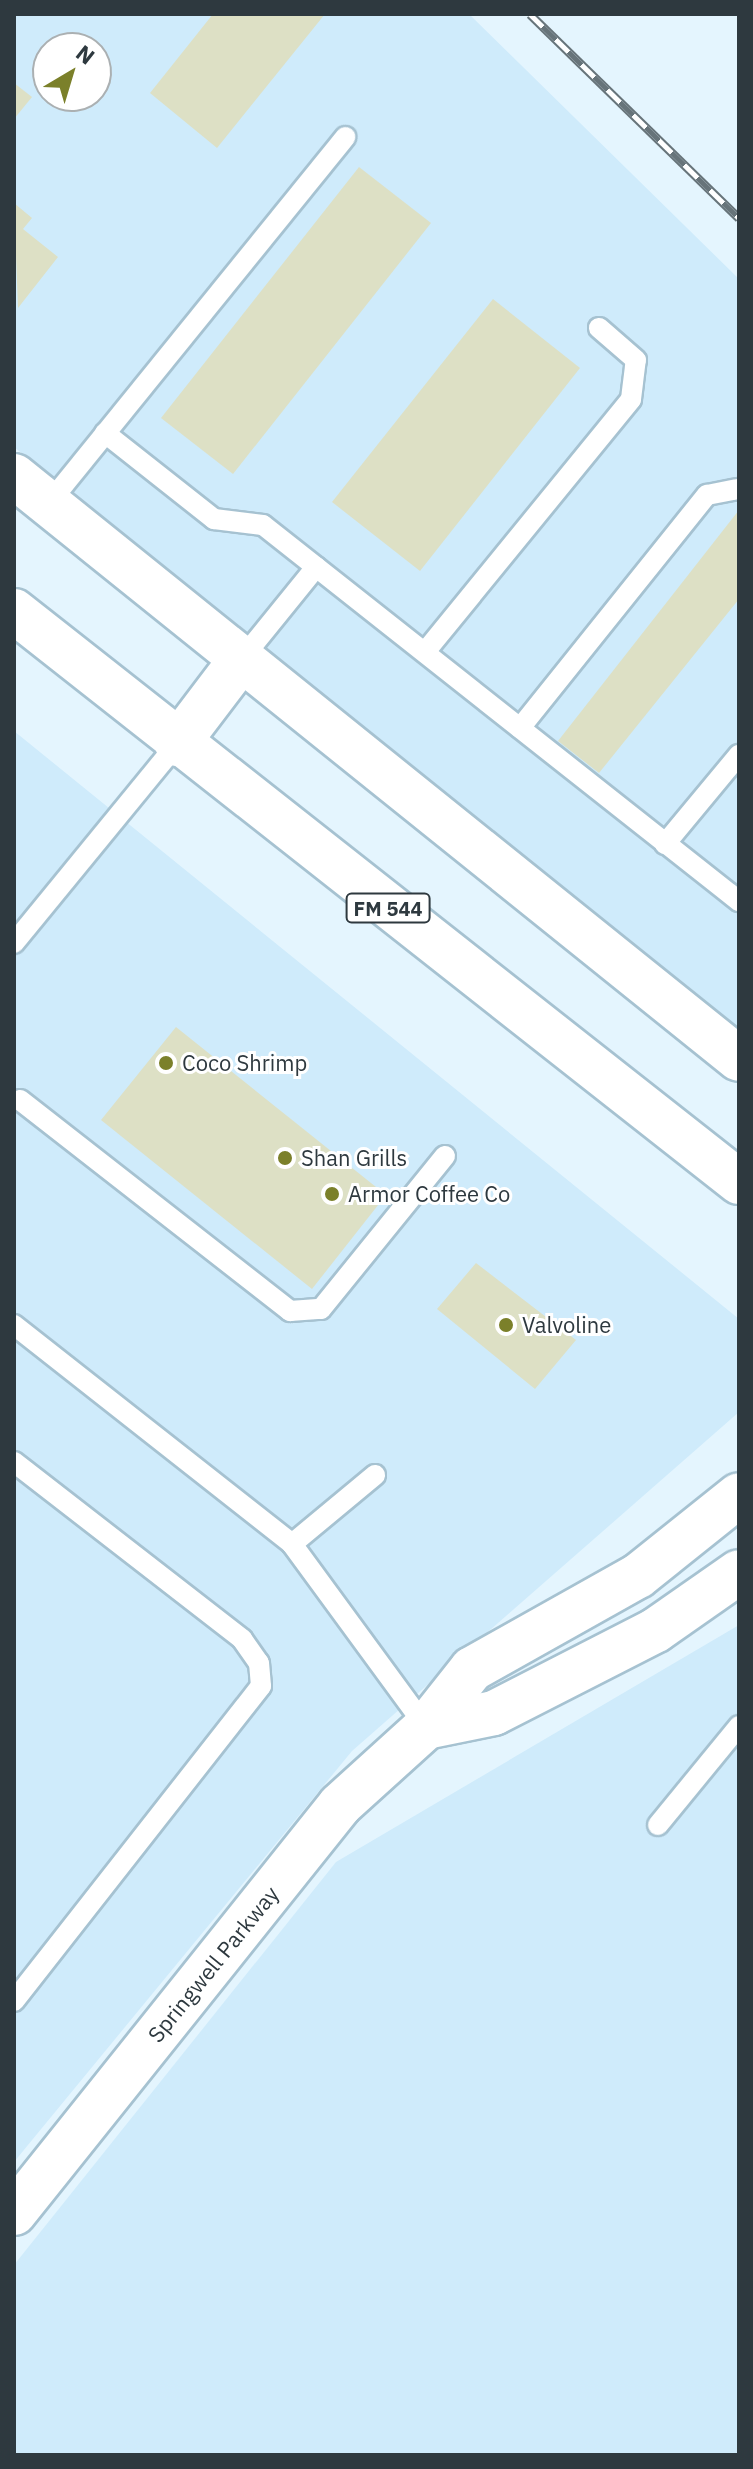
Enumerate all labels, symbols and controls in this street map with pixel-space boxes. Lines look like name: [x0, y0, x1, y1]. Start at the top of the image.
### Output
north arrow: [32, 32, 112, 112]
text: N: [71, 38, 101, 71]
road number: FM 544: [344, 892, 432, 924]
place label: Coco Shrimp: [182, 1050, 307, 1076]
marker: Coco Shrimp: [157, 1054, 175, 1072]
place label: Shan Grills: [301, 1145, 407, 1171]
marker: Shan Grills: [276, 1149, 294, 1167]
place label: Armor Coffee Co: [348, 1181, 510, 1207]
marker: Armor Coffee Co: [323, 1185, 341, 1203]
place label: Valvoline: [522, 1312, 611, 1338]
marker: Valvoline: [497, 1316, 515, 1334]
street label: Springwell Parkway: [142, 1881, 284, 2047]

